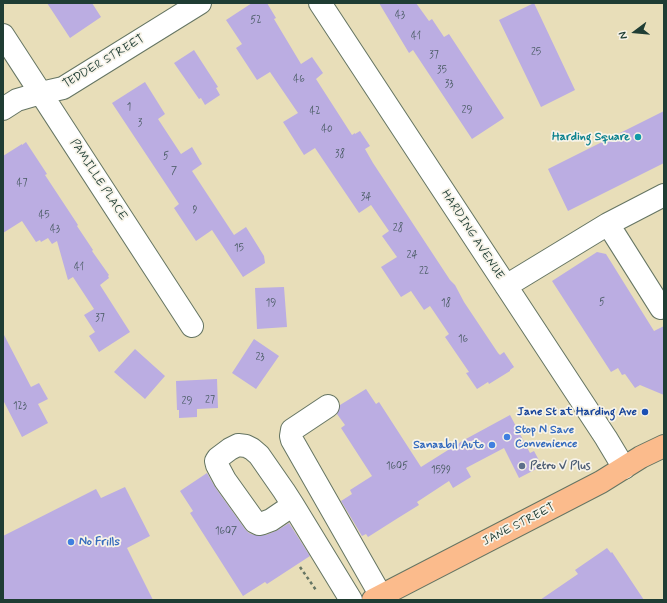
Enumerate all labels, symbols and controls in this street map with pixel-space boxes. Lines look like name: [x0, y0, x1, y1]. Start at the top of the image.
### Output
house number: 43: [395, 10, 405, 22]
north arrow: [615, 12, 655, 52]
house number: 52: [250, 15, 262, 27]
text: N: [616, 30, 631, 41]
house number: 41: [411, 31, 421, 43]
street label: TEDDER STREET: [61, 32, 147, 92]
house number: 25: [531, 47, 541, 59]
house number: 37: [429, 50, 439, 62]
house number: 35: [437, 65, 447, 77]
house number: 46: [293, 74, 305, 86]
house number: 33: [445, 79, 453, 91]
house number: 1: [127, 102, 131, 114]
house number: 29: [462, 105, 472, 117]
house number: 42: [309, 106, 321, 118]
house number: 3: [138, 118, 142, 130]
house number: 40: [321, 124, 333, 136]
place label: Harding Square: [552, 130, 630, 144]
marker: Harding Square: [633, 132, 643, 142]
street label: PAMILLE PLACE: [66, 137, 130, 223]
house number: 38: [335, 149, 345, 161]
house number: 5: [163, 151, 169, 163]
house number: 7: [171, 166, 177, 178]
house number: 47: [17, 178, 27, 190]
street label: HARDING AVENUE: [438, 187, 506, 283]
house number: 34: [361, 192, 371, 204]
house number: 9: [193, 205, 197, 217]
house number: 45: [38, 210, 50, 222]
house number: 28: [393, 223, 403, 235]
house number: 43: [50, 224, 60, 236]
house number: 15: [234, 243, 244, 255]
house number: 24: [407, 250, 417, 262]
house number: 41: [74, 262, 84, 274]
house number: 22: [419, 266, 429, 278]
house number: 5: [599, 297, 605, 309]
house number: 19: [266, 298, 276, 310]
house number: 18: [441, 298, 451, 310]
house number: 37: [95, 313, 105, 325]
house number: 16: [458, 334, 468, 346]
house number: 23: [255, 352, 265, 364]
house number: 27: [205, 395, 215, 407]
house number: 29: [182, 396, 192, 408]
house number: 123: [13, 401, 27, 413]
place label: Jane St at Harding Ave: [517, 405, 637, 419]
marker: Jane St at Harding Ave: [640, 407, 650, 417]
place label: Stop N Save Convenience: [515, 423, 577, 451]
marker: Stop N Save Convenience: [502, 432, 512, 442]
place label: Sanaabil Auto: [413, 438, 484, 452]
marker: Sanaabil Auto: [487, 440, 497, 450]
place label: Petro V Plus: [530, 459, 591, 473]
house number: 1605: [386, 461, 408, 473]
marker: Petro V Plus: [517, 461, 527, 471]
house number: 1599: [431, 465, 451, 477]
street label: JANE STREET: [480, 501, 558, 549]
house number: 1607: [215, 526, 237, 538]
place label: No Frills: [79, 535, 120, 549]
marker: No Frills: [66, 537, 76, 547]

